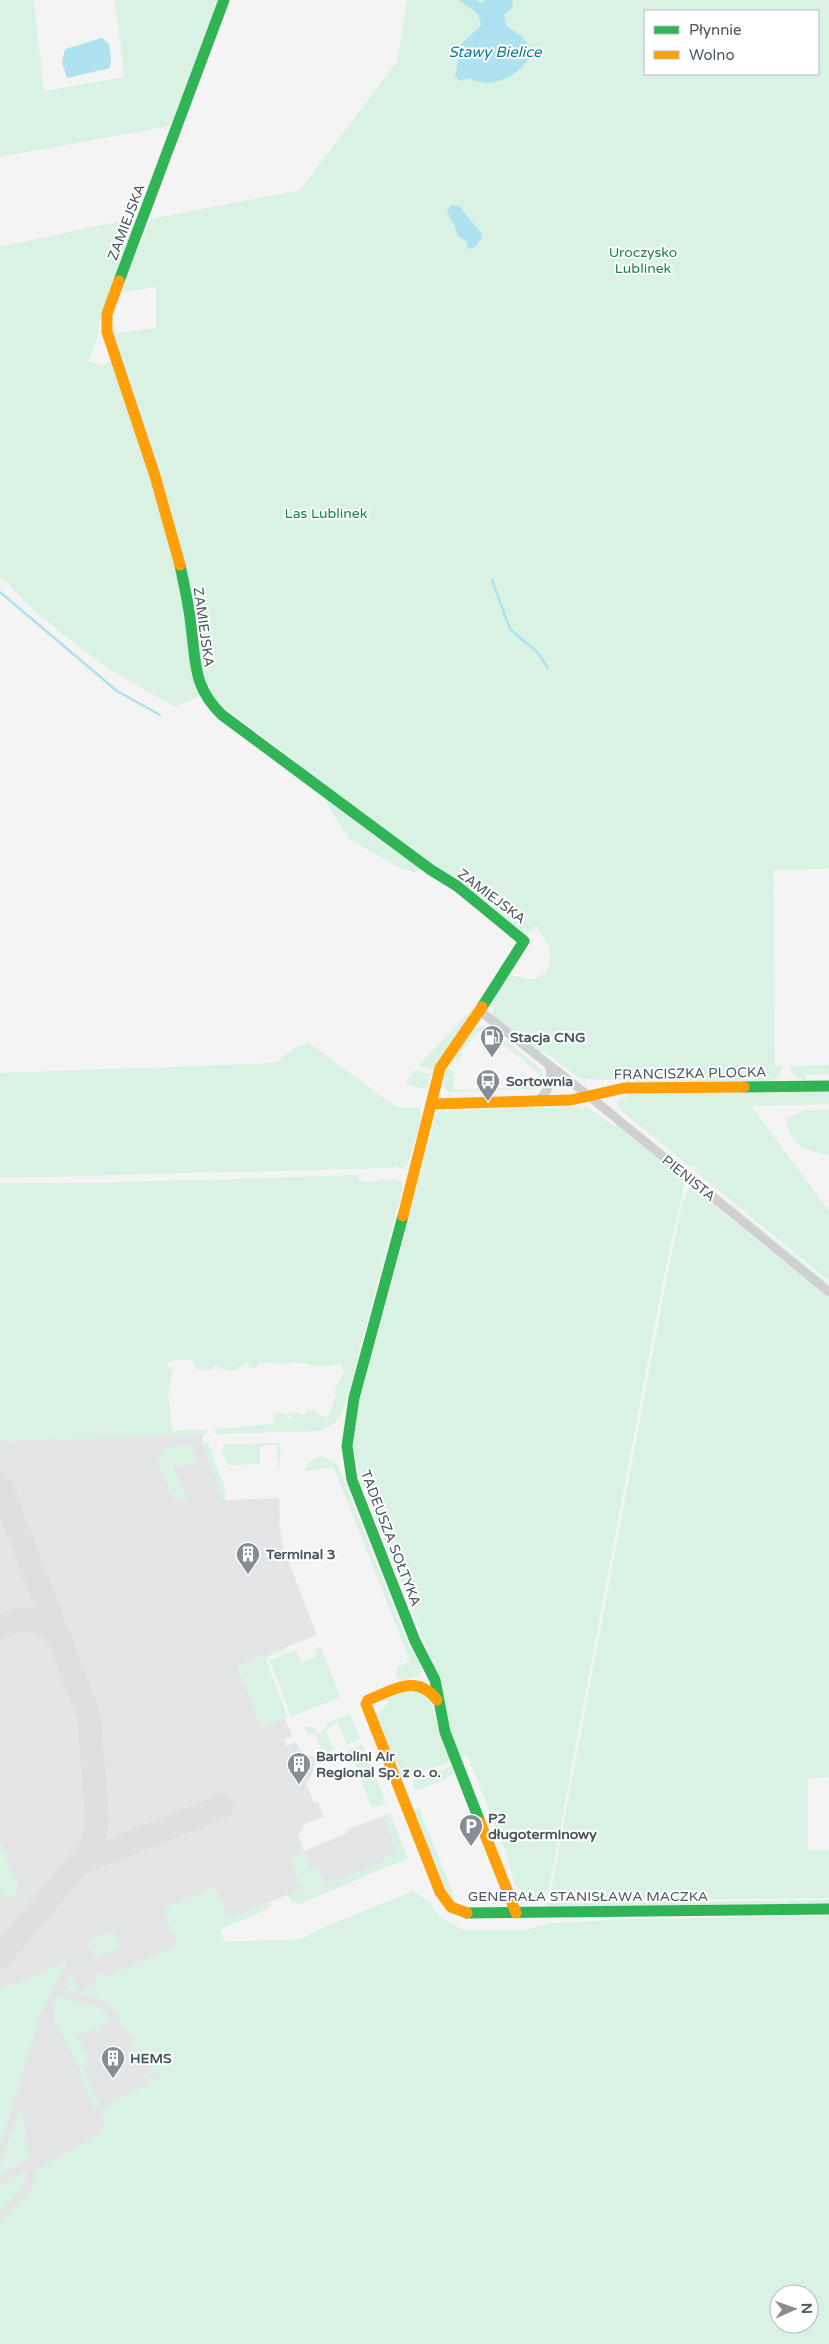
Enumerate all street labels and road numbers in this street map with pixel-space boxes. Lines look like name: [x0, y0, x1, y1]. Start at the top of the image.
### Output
street label: ZAMIEJSKA: [104, 182, 149, 263]
street label: ZAMIEJSKA: [189, 586, 218, 668]
street label: ZAMIEJSKA: [454, 865, 529, 927]
street label: FRANCISZKA PLOCKA: [613, 1064, 767, 1083]
street label: PIENISTA: [659, 1152, 719, 1205]
street label: TADEUSZA SOŁTYKA: [357, 1468, 424, 1609]
street label: GENERAŁA STANISŁAWA MACZKA: [468, 1888, 708, 1905]

